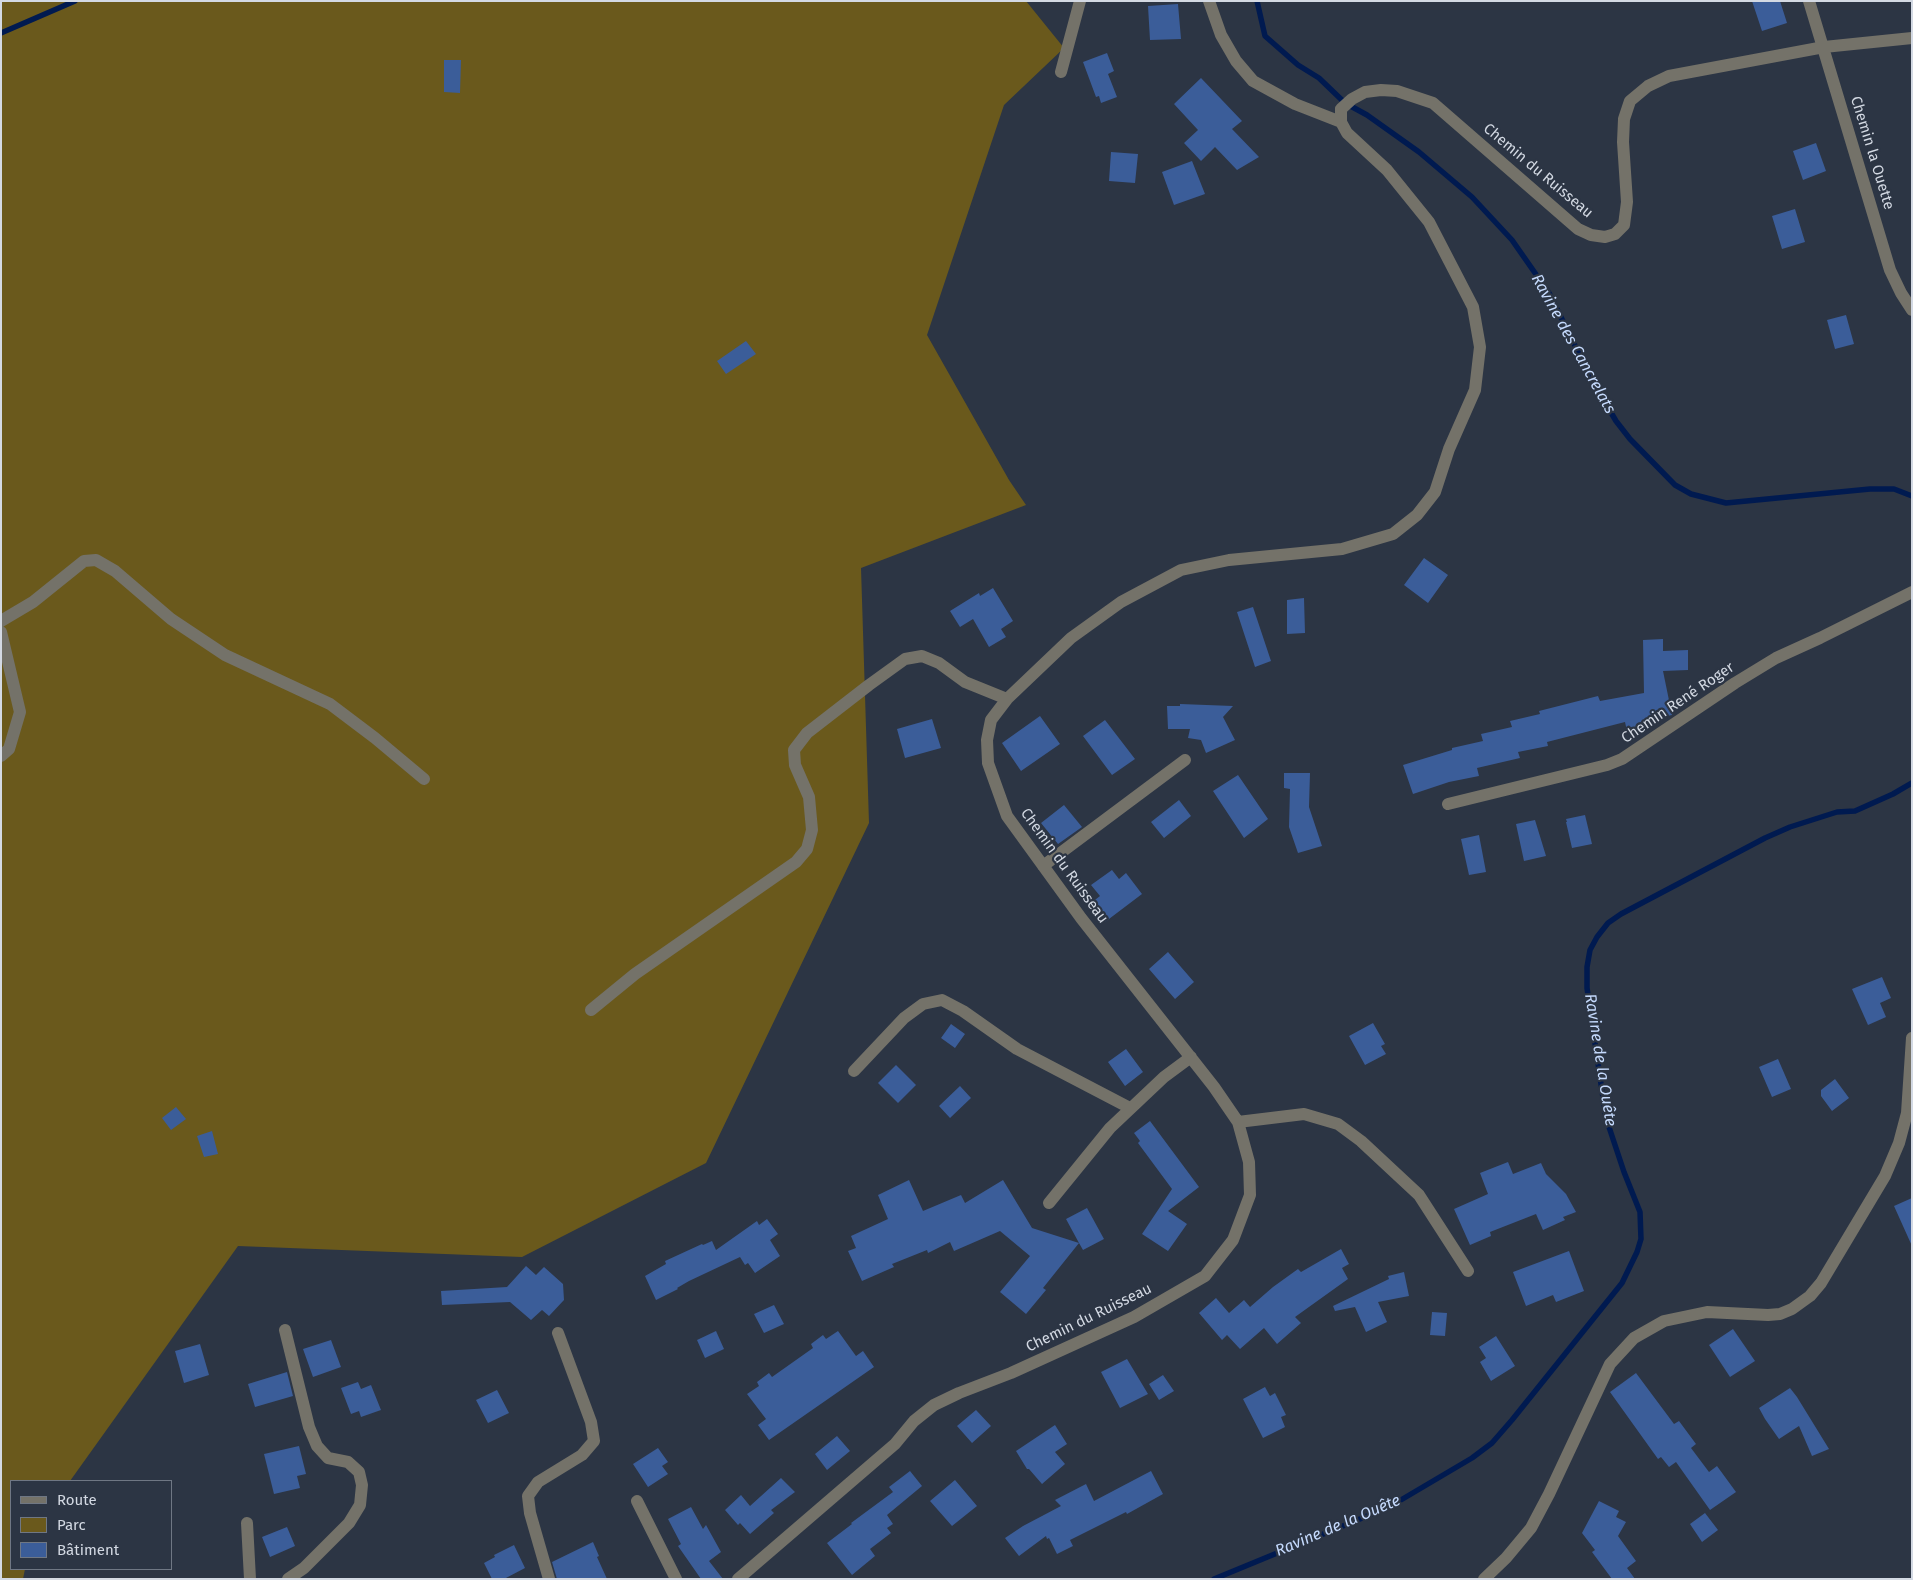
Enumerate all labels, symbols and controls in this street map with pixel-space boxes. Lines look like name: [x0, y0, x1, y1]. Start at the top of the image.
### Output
street label: Chemin la Ouette: [1846, 94, 1898, 212]
street label: Chemin du Ruisseau: [1480, 120, 1596, 222]
water label: Ravine des Cancrelats: [1527, 271, 1619, 417]
street label: Chemin René Roger: [1618, 659, 1738, 747]
street label: Chemin du Ruisseau: [1016, 805, 1112, 927]
water label: Ravine de la Ouête: [1580, 992, 1620, 1128]
street label: Chemin du Ruisseau: [1023, 1280, 1155, 1356]
legend: [10, 1480, 172, 1570]
text: Route: [57, 1491, 97, 1509]
water label: Ravine de la Ouête: [1273, 1491, 1403, 1561]
text: Parc: [57, 1516, 86, 1534]
text: Bâtiment: [57, 1541, 119, 1559]

